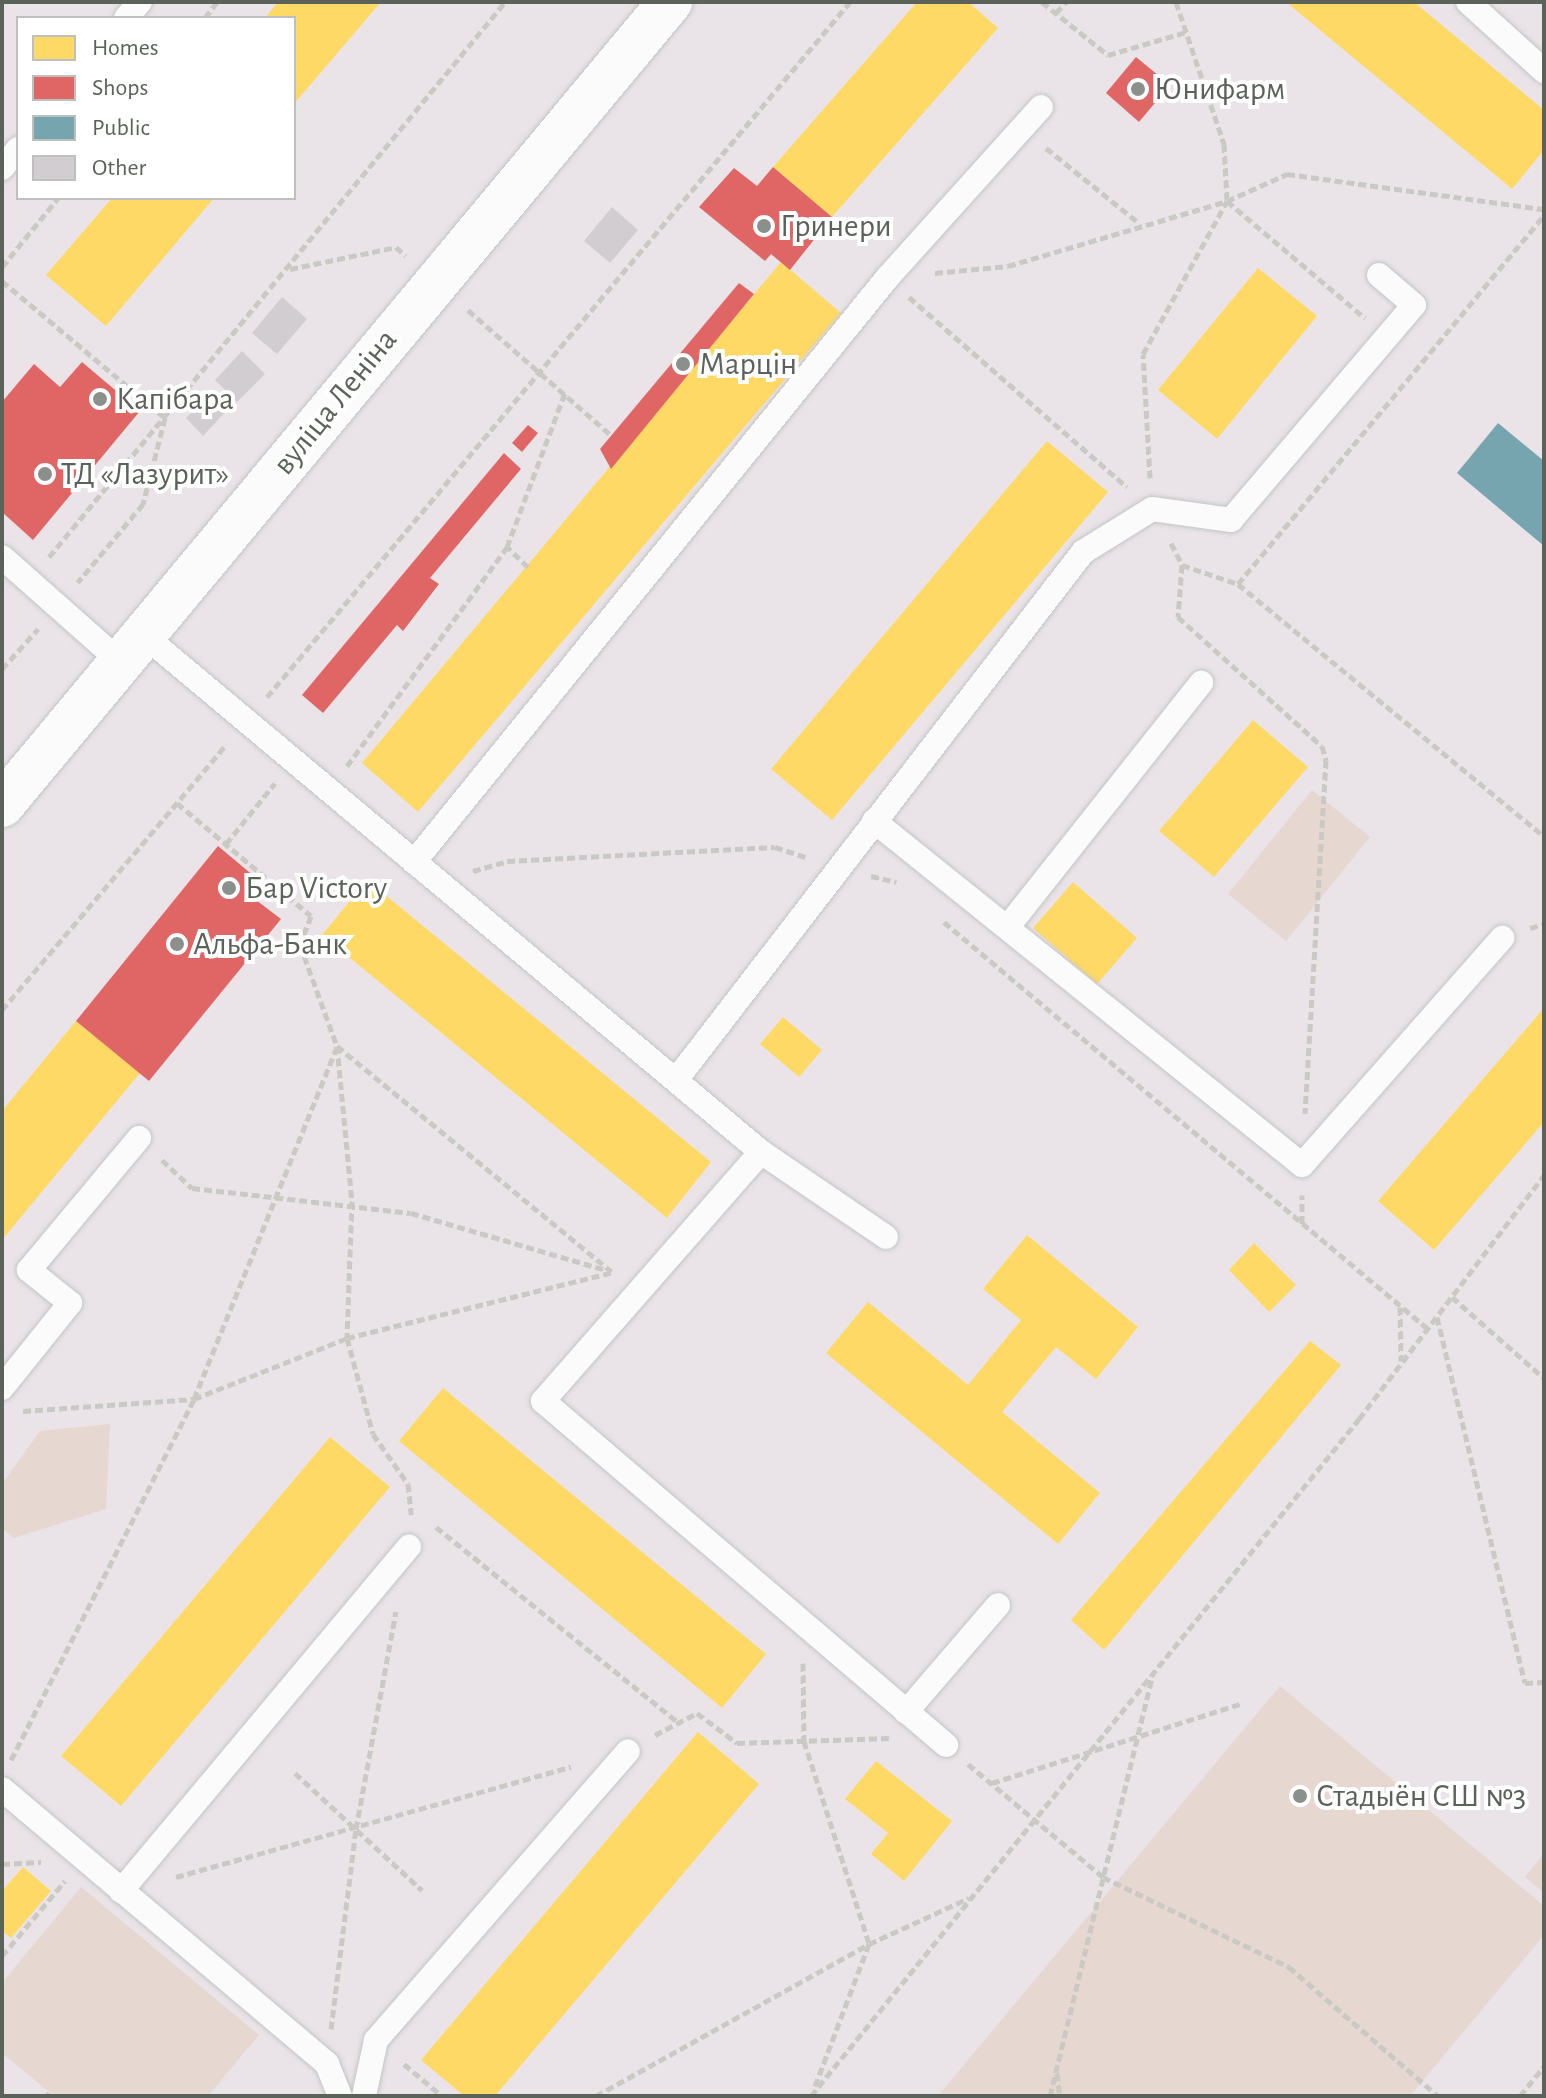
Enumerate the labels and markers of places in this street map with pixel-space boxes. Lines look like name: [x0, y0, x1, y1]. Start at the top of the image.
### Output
place label: Юнифарм: [1154, 70, 1285, 108]
marker: Юнифарм: [1129, 80, 1147, 98]
place label: Гринери: [780, 207, 892, 245]
marker: Гринери: [755, 217, 773, 235]
place label: Марцін: [699, 345, 797, 383]
marker: Марцін: [674, 355, 692, 373]
place label: Капібара: [116, 380, 234, 418]
marker: Капібара: [91, 390, 109, 408]
place label: ТД «Лазурит»: [61, 455, 229, 493]
marker: ТД «Лазурит»: [36, 465, 54, 483]
place label: Бар Victory: [245, 869, 387, 907]
marker: Бар Victory: [220, 879, 238, 897]
place label: Альфа-Банк: [193, 925, 347, 963]
marker: Альфа-Банк: [168, 935, 186, 953]
place label: Стадыён СШ №3: [1316, 1777, 1526, 1815]
marker: Стадыён СШ №3: [1291, 1787, 1309, 1805]

